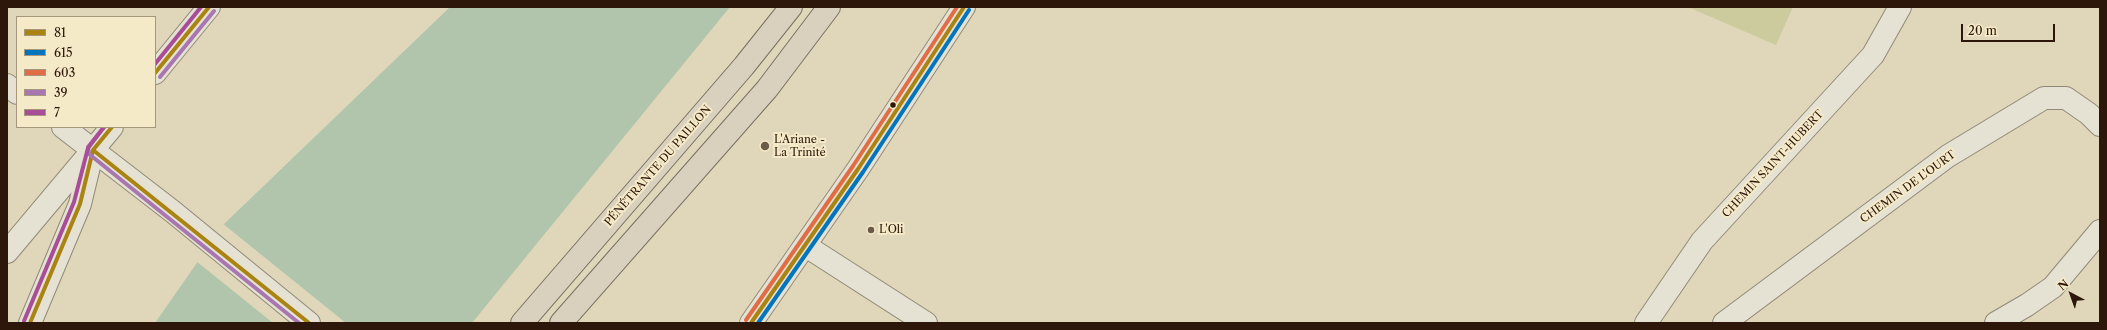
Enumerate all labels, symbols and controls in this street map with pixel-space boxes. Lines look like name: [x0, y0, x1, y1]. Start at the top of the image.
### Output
legend: [16, 16, 156, 128]
scale bar: [1963, 16, 2057, 42]
text: 20 m: [1968, 23, 1997, 38]
text: 81: [54, 25, 66, 40]
text: 615: [54, 45, 73, 60]
text: 603: [54, 65, 75, 80]
text: 39: [54, 85, 68, 100]
unlabelled marker: [888, 100, 898, 110]
street label: PÉNÉTRANTE DU PAILLON: [602, 103, 714, 229]
text: 7: [54, 105, 60, 120]
street label: CHEMIN SAINT-HUBERT: [1720, 108, 1826, 220]
place label: L'Ariane - La Trinité: [774, 133, 826, 159]
marker: L'Ariane - La Trinité: [759, 140, 771, 152]
street label: CHEMIN DE L'OURT: [1858, 148, 1958, 226]
place label: L'Oli: [879, 223, 903, 237]
marker: L'Oli: [866, 225, 876, 235]
north arrow: [2051, 274, 2091, 314]
text: N: [2055, 277, 2071, 293]

